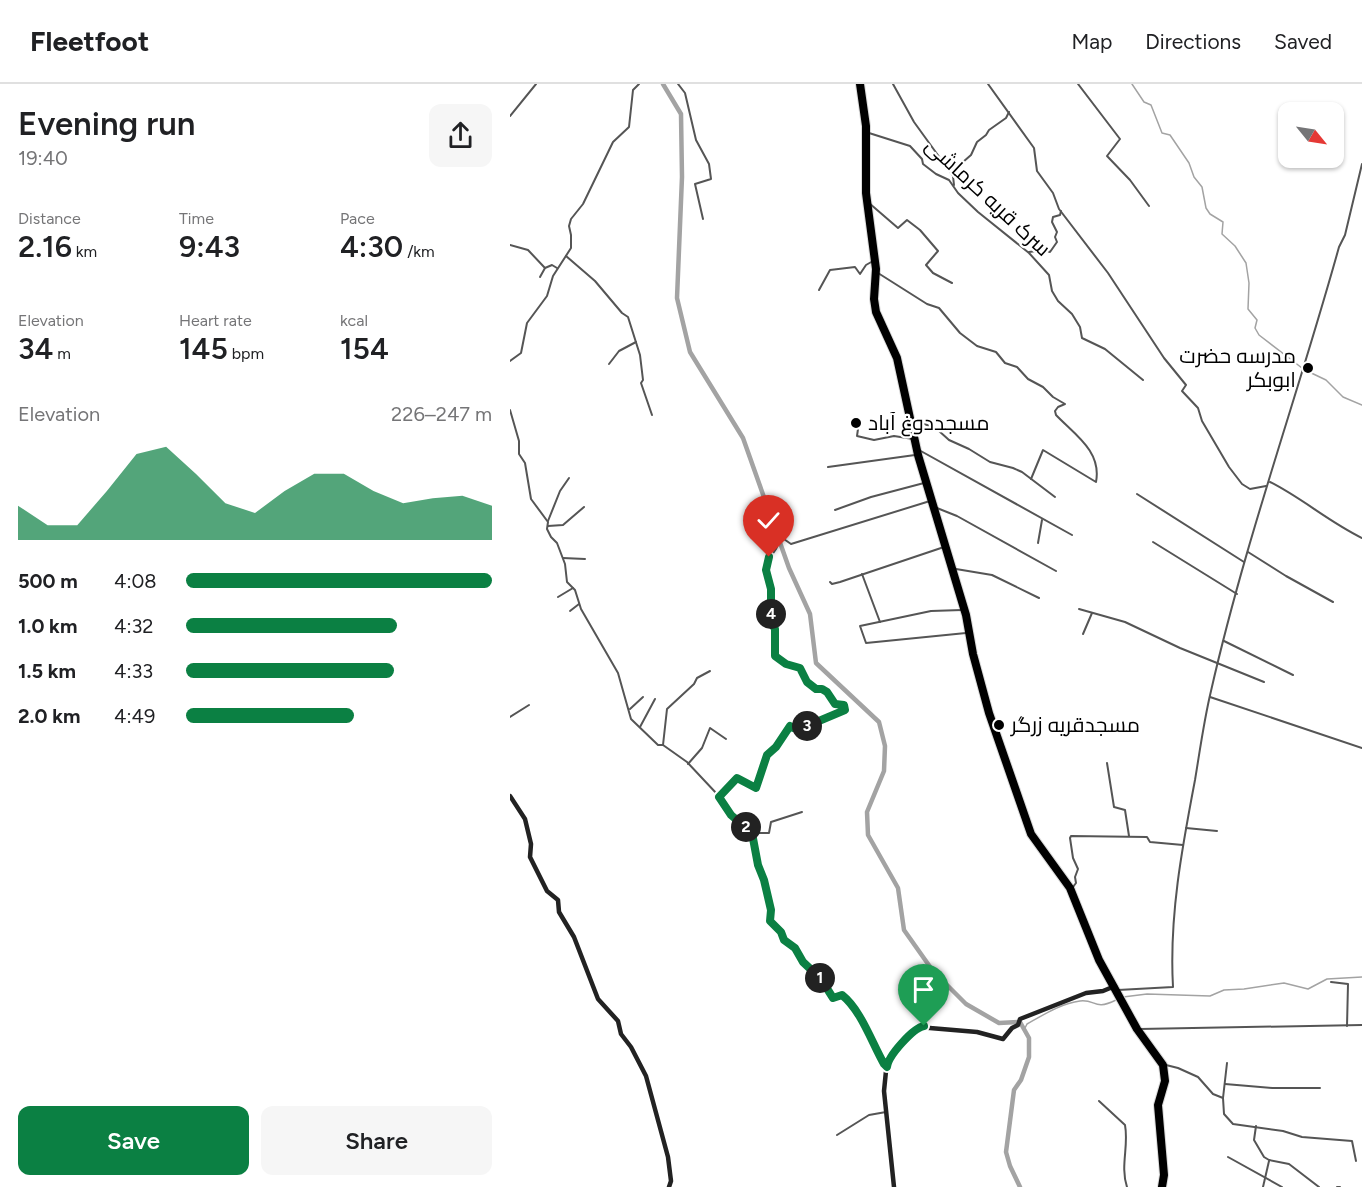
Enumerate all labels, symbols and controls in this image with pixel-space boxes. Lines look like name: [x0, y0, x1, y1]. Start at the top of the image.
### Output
text: Fleetfoot: [30, 24, 149, 58]
text: Map: [1071, 29, 1112, 54]
text: Directions: [1145, 29, 1241, 54]
text: Saved: [1274, 29, 1332, 54]
north arrow: [1278, 102, 1344, 168]
map controls: [1278, 102, 1344, 168]
text: Evening run: [18, 104, 195, 143]
button: share: [429, 104, 492, 167]
street label: سرک قریه کرماشی: [920, 132, 1056, 262]
text: 19:40: [18, 146, 68, 170]
text: Distance: [18, 209, 81, 228]
text: Time: [179, 209, 214, 228]
text: Pace: [340, 209, 375, 228]
text: 2.16: [18, 228, 72, 265]
text: 9:43: [179, 228, 240, 265]
text: 4:30: [340, 228, 403, 265]
text: km: [72, 242, 97, 261]
text: /km: [403, 242, 435, 261]
text: Elevation: [18, 311, 84, 330]
text: Heart rate: [179, 311, 252, 330]
text: kcal: [340, 311, 368, 330]
text: 34: [18, 330, 53, 367]
text: 145: [179, 330, 228, 367]
text: 154: [340, 330, 389, 367]
place label: مدرسه حضرت ابوبکر: [1179, 343, 1296, 392]
text: m: [53, 344, 71, 363]
text: bpm: [228, 344, 264, 363]
marker: مدرسه حضرت ابوبکر: [1301, 361, 1315, 375]
text: Elevation: [18, 402, 100, 426]
text: 226–247 m: [391, 402, 492, 426]
place label: مسجددوغ آباد: [868, 410, 989, 437]
marker: مسجددوغ آباد: [849, 416, 863, 430]
pin: [743, 495, 794, 557]
icon: check: [752, 504, 785, 537]
text: 500 m: [18, 569, 78, 593]
text: 4:08: [114, 569, 157, 593]
pin: 4: [756, 599, 786, 629]
text: 4: [766, 604, 776, 623]
text: 1.0 km: [18, 614, 77, 638]
text: 4:32: [114, 614, 154, 638]
text: 1.5 km: [18, 659, 76, 683]
text: 4:33: [114, 659, 153, 683]
text: 2.0 km: [18, 704, 80, 728]
text: 4:49: [114, 704, 155, 728]
pin: 3: [792, 711, 822, 741]
place label: مسجدقریه زرگر: [1010, 712, 1140, 737]
text: 3: [803, 716, 811, 735]
marker: مسجدقریه زرگر: [992, 718, 1006, 732]
pin: 2: [731, 812, 761, 842]
text: 2: [741, 817, 751, 836]
pin: 1: [805, 963, 835, 993]
pin: [898, 964, 949, 1026]
text: 1: [817, 968, 823, 987]
icon: arrive: [907, 973, 940, 1006]
button: Save: [18, 1106, 249, 1175]
button: Share: [261, 1106, 492, 1175]

